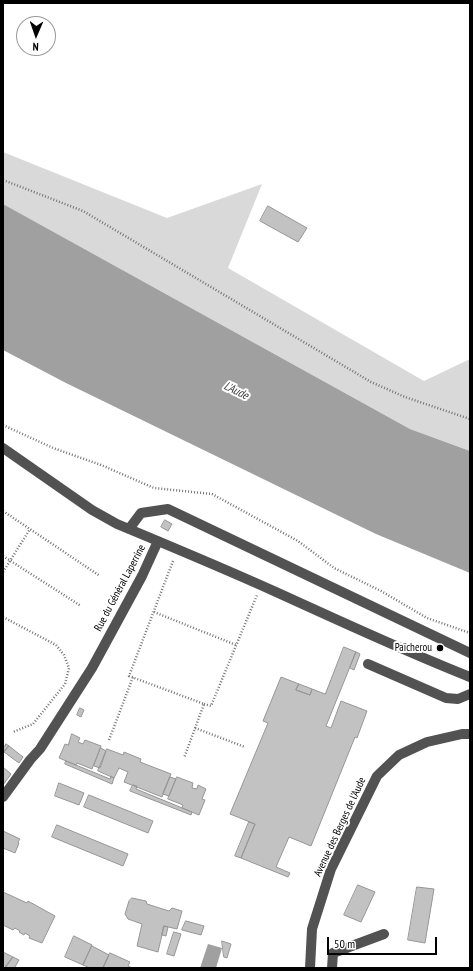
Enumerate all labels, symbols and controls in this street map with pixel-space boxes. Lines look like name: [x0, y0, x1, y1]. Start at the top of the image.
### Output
north arrow: [16, 16, 56, 56]
text: N: [32, 40, 39, 54]
water label: L'Aude: [221, 379, 251, 403]
street label: Rue du Général Laperrine: [92, 542, 148, 634]
place label: Païcherou: [395, 641, 432, 655]
marker: Païcherou: [435, 643, 445, 653]
street label: Avenue des Berges de l'Aude: [311, 775, 369, 879]
scale bar: [329, 929, 439, 955]
text: 50 m: [334, 936, 355, 951]

